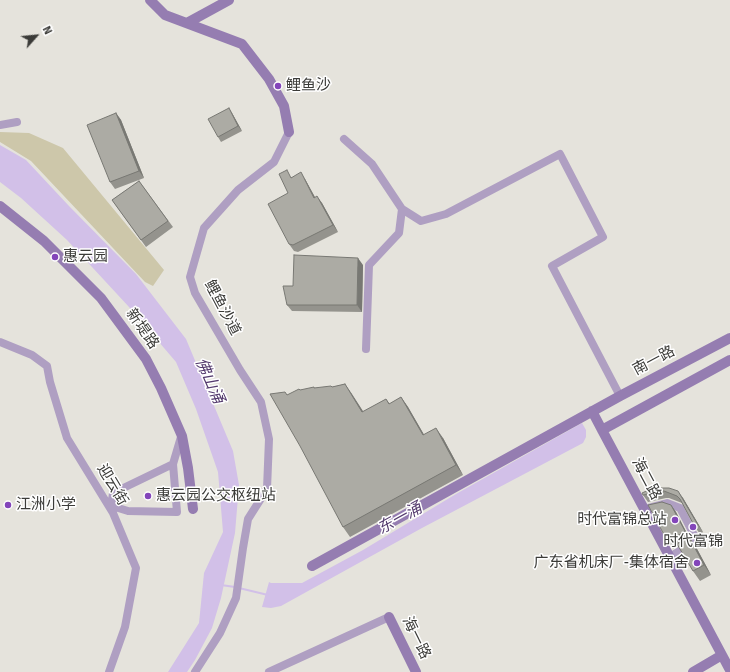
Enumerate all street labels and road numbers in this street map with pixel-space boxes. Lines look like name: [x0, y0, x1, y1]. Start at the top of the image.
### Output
street label: 鲤鱼沙道: [200, 277, 244, 339]
street label: 新堤路: [122, 305, 162, 353]
street label: 南一路: [630, 342, 678, 380]
street label: 海二路: [627, 455, 665, 503]
street label: 迎云街: [93, 461, 131, 509]
street label: 海一路: [398, 614, 434, 662]

